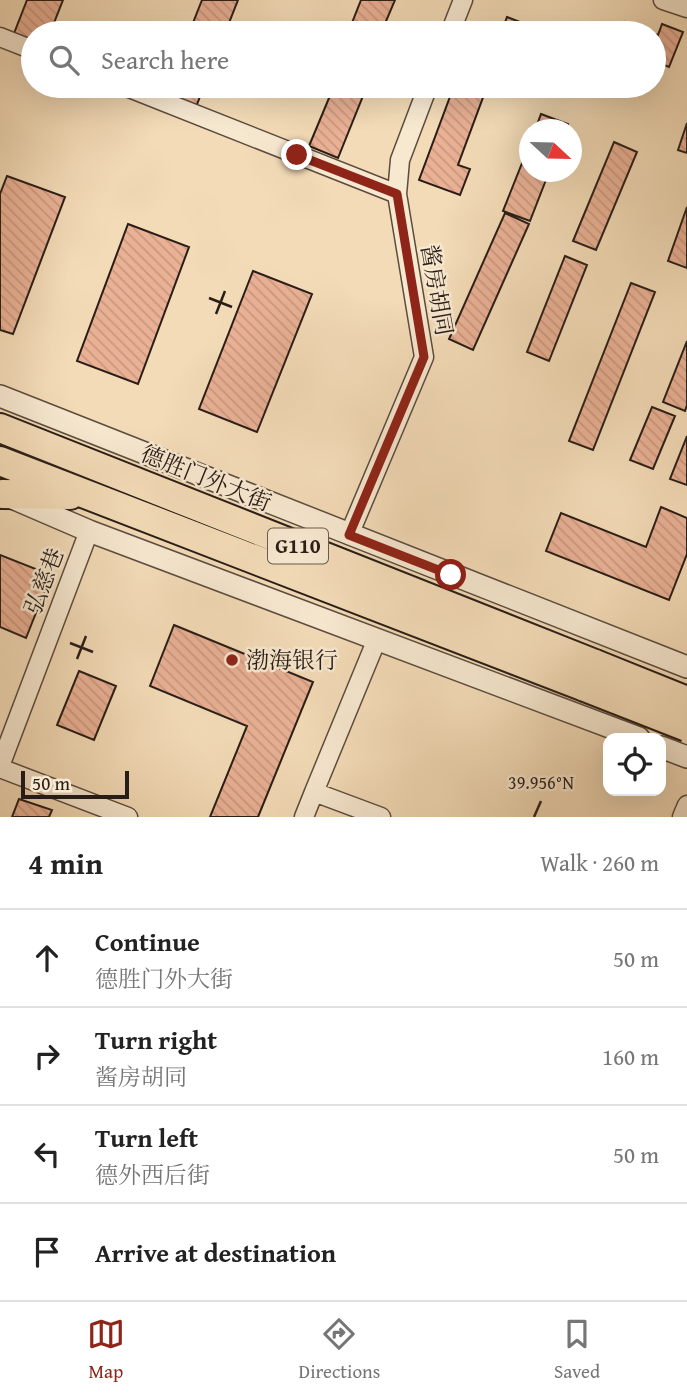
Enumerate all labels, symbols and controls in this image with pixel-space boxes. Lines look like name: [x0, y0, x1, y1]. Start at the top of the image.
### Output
search box: [21, 21, 666, 98]
text: Search here: [101, 40, 229, 79]
icon: search: [45, 41, 83, 79]
north arrow: [519, 119, 582, 182]
route end: [281, 139, 312, 170]
street label: 酱房胡同: [413, 242, 462, 338]
street label: 德胜门外大街: [136, 436, 276, 519]
road number: G110: [268, 528, 328, 564]
street label: 弘慈巷: [16, 543, 71, 619]
route start: [435, 559, 466, 590]
place label: 渤海银行: [246, 643, 338, 676]
marker: 渤海银行: [224, 652, 240, 668]
map controls: [603, 733, 666, 796]
button: locate: [603, 733, 666, 796]
scale bar: [21, 768, 130, 800]
text: 50 m: [32, 769, 70, 797]
text: 39.956°N: [508, 769, 574, 796]
text: 4 min: [28, 841, 103, 885]
text: Walk · 260 m: [540, 846, 659, 879]
text: Continue: [95, 922, 200, 961]
icon: ahead: [28, 939, 66, 977]
text: 50 m: [613, 942, 659, 975]
text: 德胜门外大街: [95, 962, 233, 995]
text: Turn right: [95, 1020, 217, 1059]
icon: right: [28, 1037, 66, 1075]
text: 160 m: [602, 1040, 659, 1073]
text: 酱房胡同: [95, 1060, 187, 1093]
text: Turn left: [95, 1118, 198, 1157]
icon: left: [28, 1135, 66, 1173]
text: 50 m: [613, 1138, 659, 1171]
text: 德外西后街: [95, 1158, 210, 1191]
icon: arrive: [28, 1233, 66, 1271]
text: Arrive at destination: [95, 1233, 336, 1272]
tab: Map: [87, 1315, 125, 1385]
tab: Directions: [299, 1315, 380, 1385]
tab: Saved: [554, 1315, 600, 1385]

